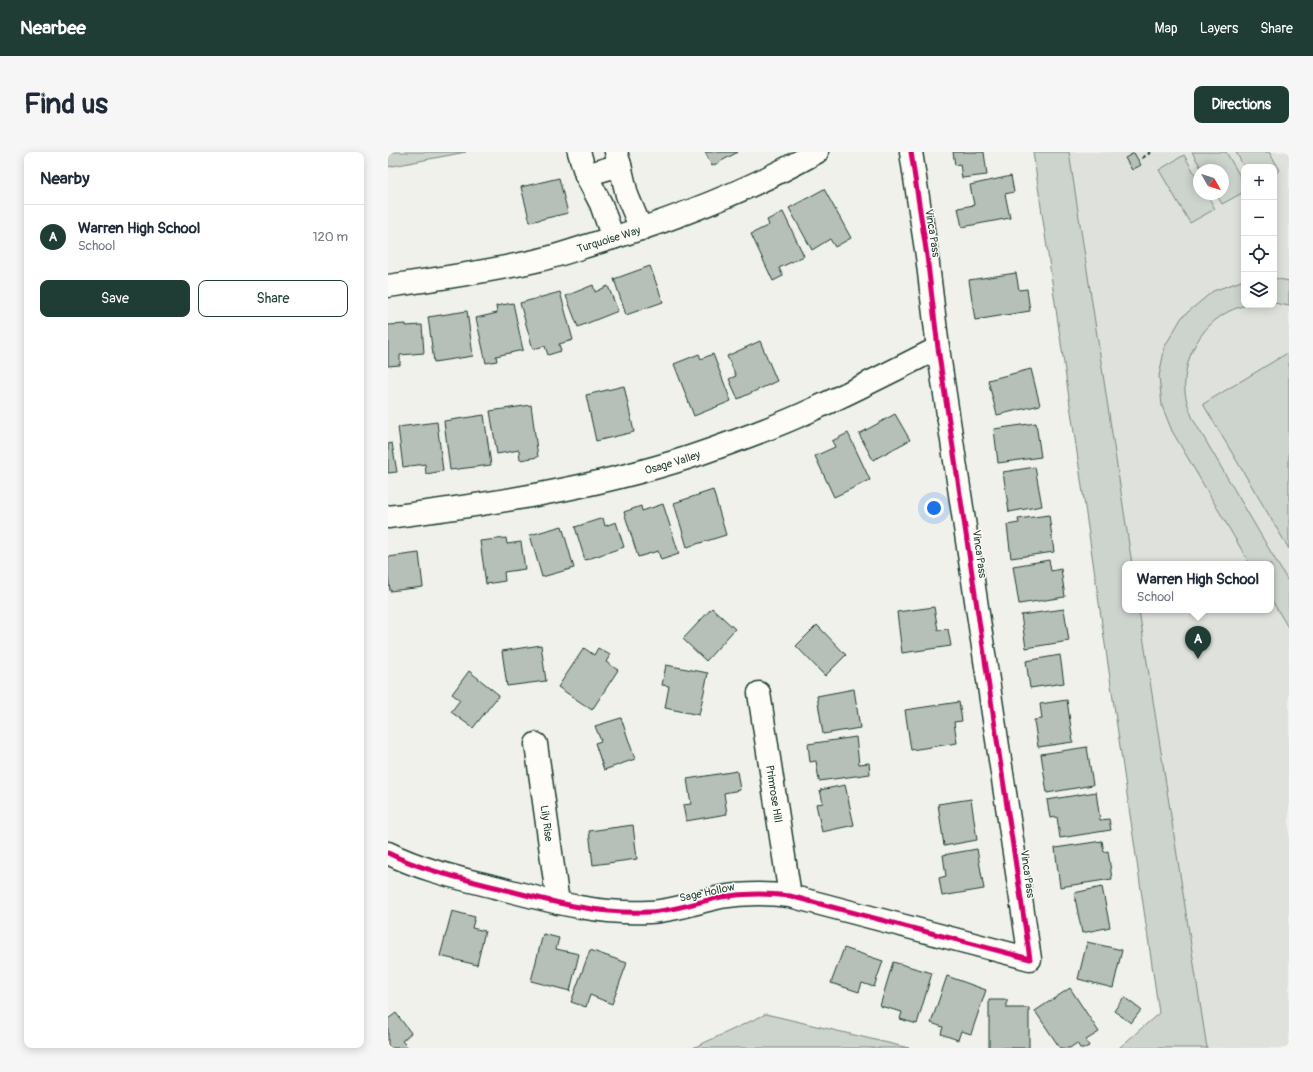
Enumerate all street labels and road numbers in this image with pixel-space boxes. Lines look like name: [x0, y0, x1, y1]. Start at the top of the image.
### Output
street label: Vinca Pass: [922, 208, 943, 258]
street label: Turquoise Way: [576, 223, 642, 256]
street label: Osage Valley: [643, 448, 702, 477]
street label: Vinca Pass: [970, 529, 989, 579]
street label: Primrose Hill: [763, 764, 785, 823]
street label: Lily Rise: [538, 804, 555, 843]
street label: Vinca Pass: [1018, 849, 1037, 899]
street label: Sage Hollow: [678, 880, 737, 905]

